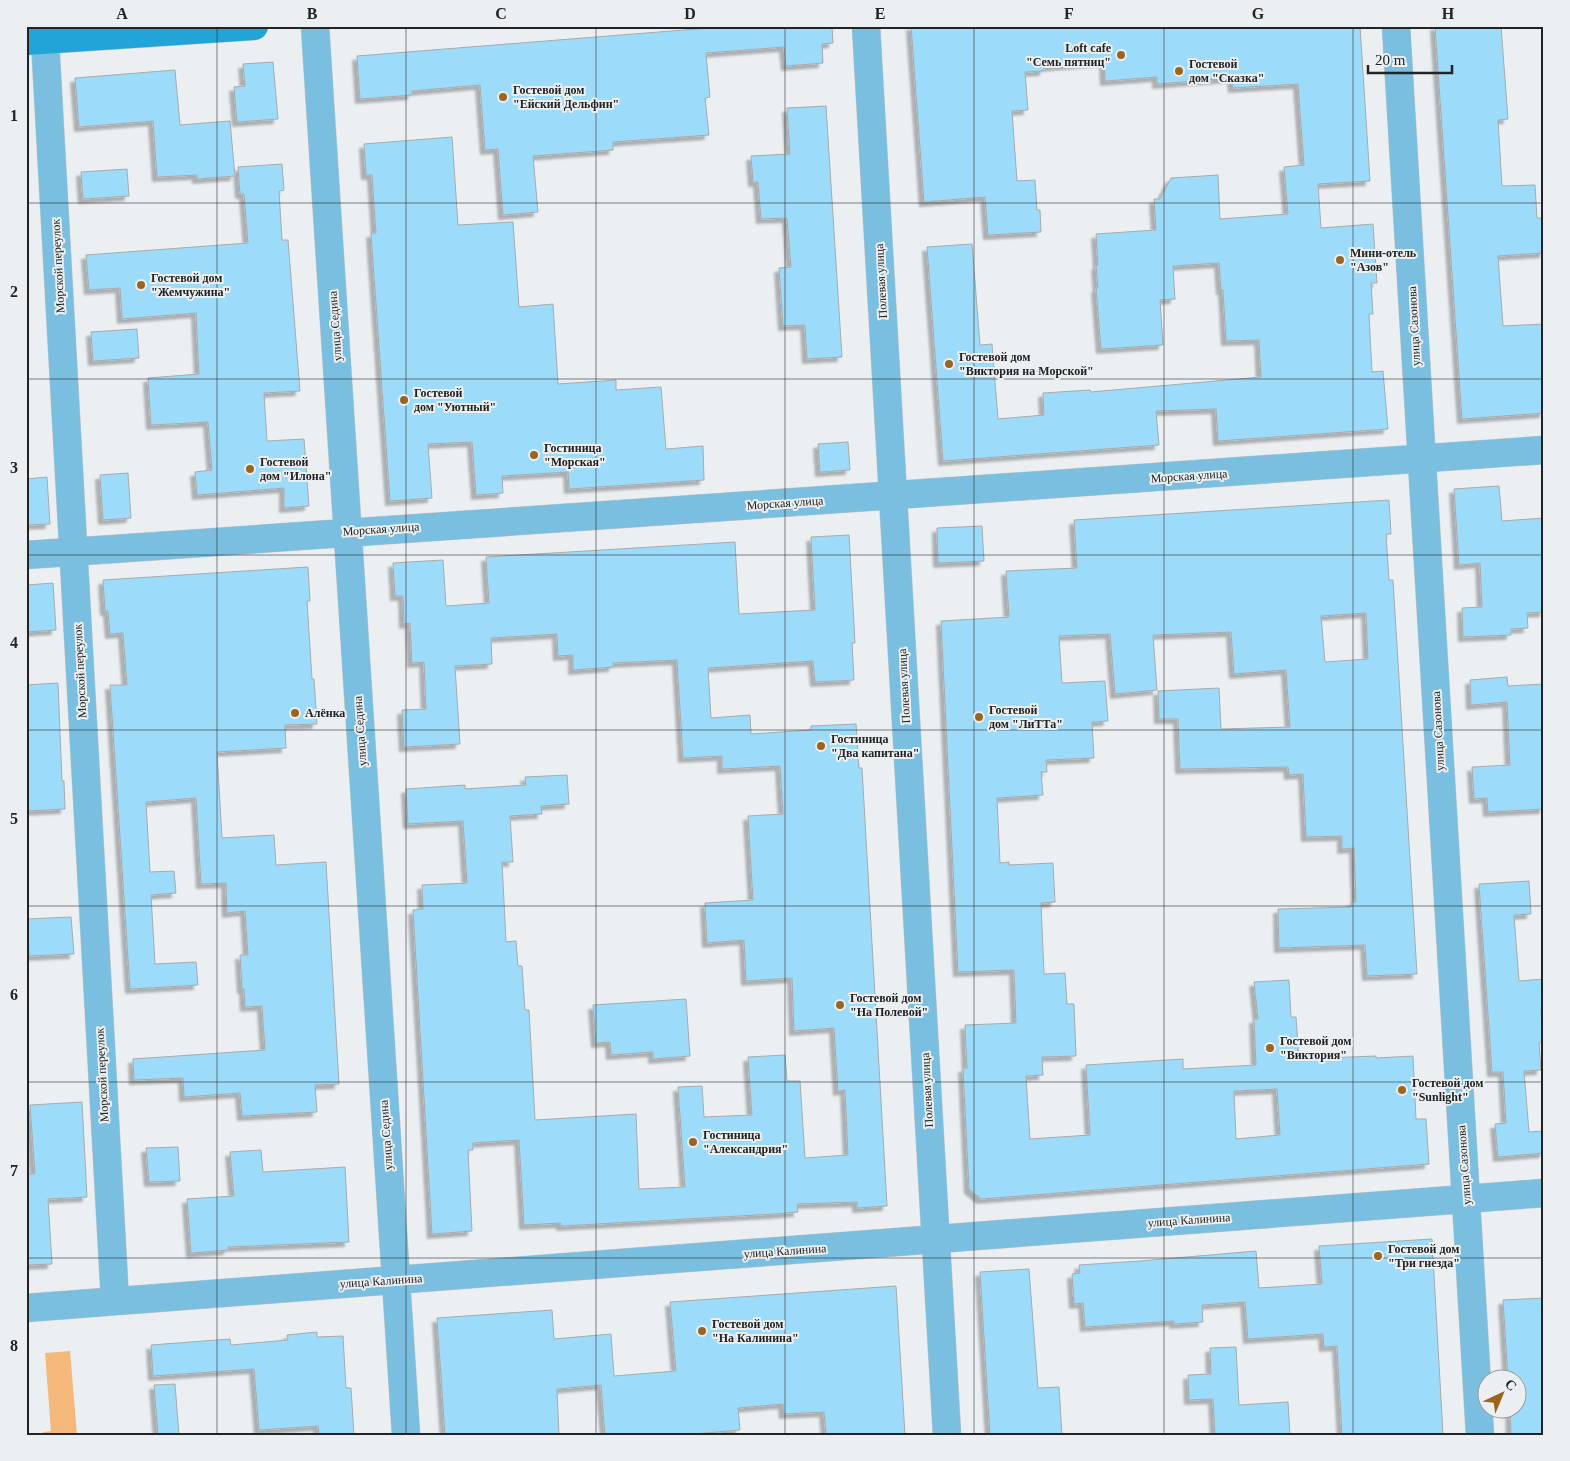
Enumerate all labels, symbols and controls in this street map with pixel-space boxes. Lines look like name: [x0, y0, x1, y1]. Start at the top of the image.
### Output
text: A: [116, 5, 128, 22]
text: B: [307, 5, 318, 22]
text: C: [495, 5, 507, 22]
text: D: [684, 5, 696, 22]
text: E: [875, 5, 885, 22]
text: F: [1064, 5, 1074, 22]
text: G: [1252, 5, 1265, 22]
text: H: [1442, 5, 1455, 22]
place label: Loft cafe "Семь пятниц": [1026, 41, 1112, 69]
scale bar: [1368, 42, 1451, 74]
marker: Loft cafe "Семь пятниц": [1115, 49, 1127, 61]
text: 20 m: [1375, 52, 1406, 68]
place label: Гостевой дом "Сказка": [1189, 57, 1264, 85]
marker: Гостевой дом "Сказка": [1173, 65, 1185, 77]
place label: Гостевой дом "Ейский Дельфин": [513, 83, 619, 111]
marker: Гостевой дом "Ейский Дельфин": [497, 91, 509, 103]
text: 1: [10, 107, 18, 124]
street label: Морской переулок: [49, 218, 67, 314]
street label: Полевая улица: [872, 243, 890, 319]
place label: Мини-отель "Азов": [1350, 246, 1417, 274]
marker: Мини-отель "Азов": [1334, 254, 1346, 266]
place label: Гостевой дом "Жемчужина": [151, 271, 230, 299]
marker: Гостевой дом "Жемчужина": [135, 279, 147, 291]
text: 2: [10, 283, 18, 300]
street label: улица Сазонова: [1405, 285, 1423, 366]
street label: улица Седина: [326, 290, 344, 362]
place label: Гостевой дом "Виктория на Морской": [959, 350, 1094, 378]
marker: Гостевой дом "Виктория на Морской": [943, 358, 955, 370]
place label: Гостевой дом "Уютный": [414, 386, 496, 414]
marker: Гостевой дом "Уютный": [398, 394, 410, 406]
place label: Гостиница "Морская": [544, 441, 606, 469]
marker: Гостиница "Морская": [528, 449, 540, 461]
place label: Гостевой дом "Илона": [260, 455, 331, 483]
text: 3: [10, 459, 18, 476]
marker: Гостевой дом "Илона": [244, 463, 256, 475]
street label: Морская улица: [1150, 466, 1228, 486]
street label: Морская улица: [746, 493, 824, 513]
street label: Морская улица: [342, 519, 420, 539]
street label: Морской переулок: [71, 623, 89, 719]
text: 4: [10, 634, 18, 651]
street label: Полевая улица: [895, 648, 913, 724]
street label: улица Сазонова: [1429, 690, 1447, 771]
street label: улица Седина: [351, 695, 369, 767]
place label: Гостевой дом "ЛиТТа": [989, 703, 1063, 731]
place label: Алёнка: [305, 706, 345, 720]
marker: Алёнка: [289, 707, 301, 719]
marker: Гостевой дом "ЛиТТа": [973, 711, 985, 723]
place label: Гостиница "Два капитана": [831, 732, 919, 760]
marker: Гостиница "Два капитана": [815, 740, 827, 752]
text: 5: [10, 810, 18, 827]
text: 6: [10, 986, 18, 1003]
place label: Гостевой дом "На Полевой": [850, 991, 928, 1019]
marker: Гостевой дом "На Полевой": [834, 999, 846, 1011]
street label: Морской переулок: [93, 1027, 111, 1123]
place label: Гостевой дом "Виктория": [1280, 1034, 1351, 1062]
marker: Гостевой дом "Виктория": [1264, 1042, 1276, 1054]
street label: Полевая улица: [918, 1052, 936, 1128]
place label: Гостевой дом "Sunlight": [1412, 1076, 1483, 1104]
marker: Гостевой дом "Sunlight": [1396, 1084, 1408, 1096]
street label: улица Седина: [377, 1099, 395, 1171]
street label: улица Сазонова: [1454, 1124, 1474, 1205]
place label: Гостиница "Александрия": [703, 1128, 788, 1156]
marker: Гостиница "Александрия": [687, 1136, 699, 1148]
text: 7: [10, 1162, 18, 1179]
street label: улица Калинина: [1147, 1210, 1232, 1230]
street label: улица Калинина: [743, 1241, 828, 1261]
place label: Гостевой дом "Три гнезда": [1388, 1242, 1460, 1270]
marker: Гостевой дом "Три гнезда": [1372, 1250, 1384, 1262]
street label: улица Калинина: [339, 1271, 424, 1291]
place label: Гостевой дом "На Калинина": [712, 1317, 799, 1345]
marker: Гостевой дом "На Калинина": [696, 1325, 708, 1337]
text: 8: [10, 1337, 18, 1354]
north arrow: [1478, 1368, 1528, 1418]
text: С: [1502, 1376, 1520, 1394]

